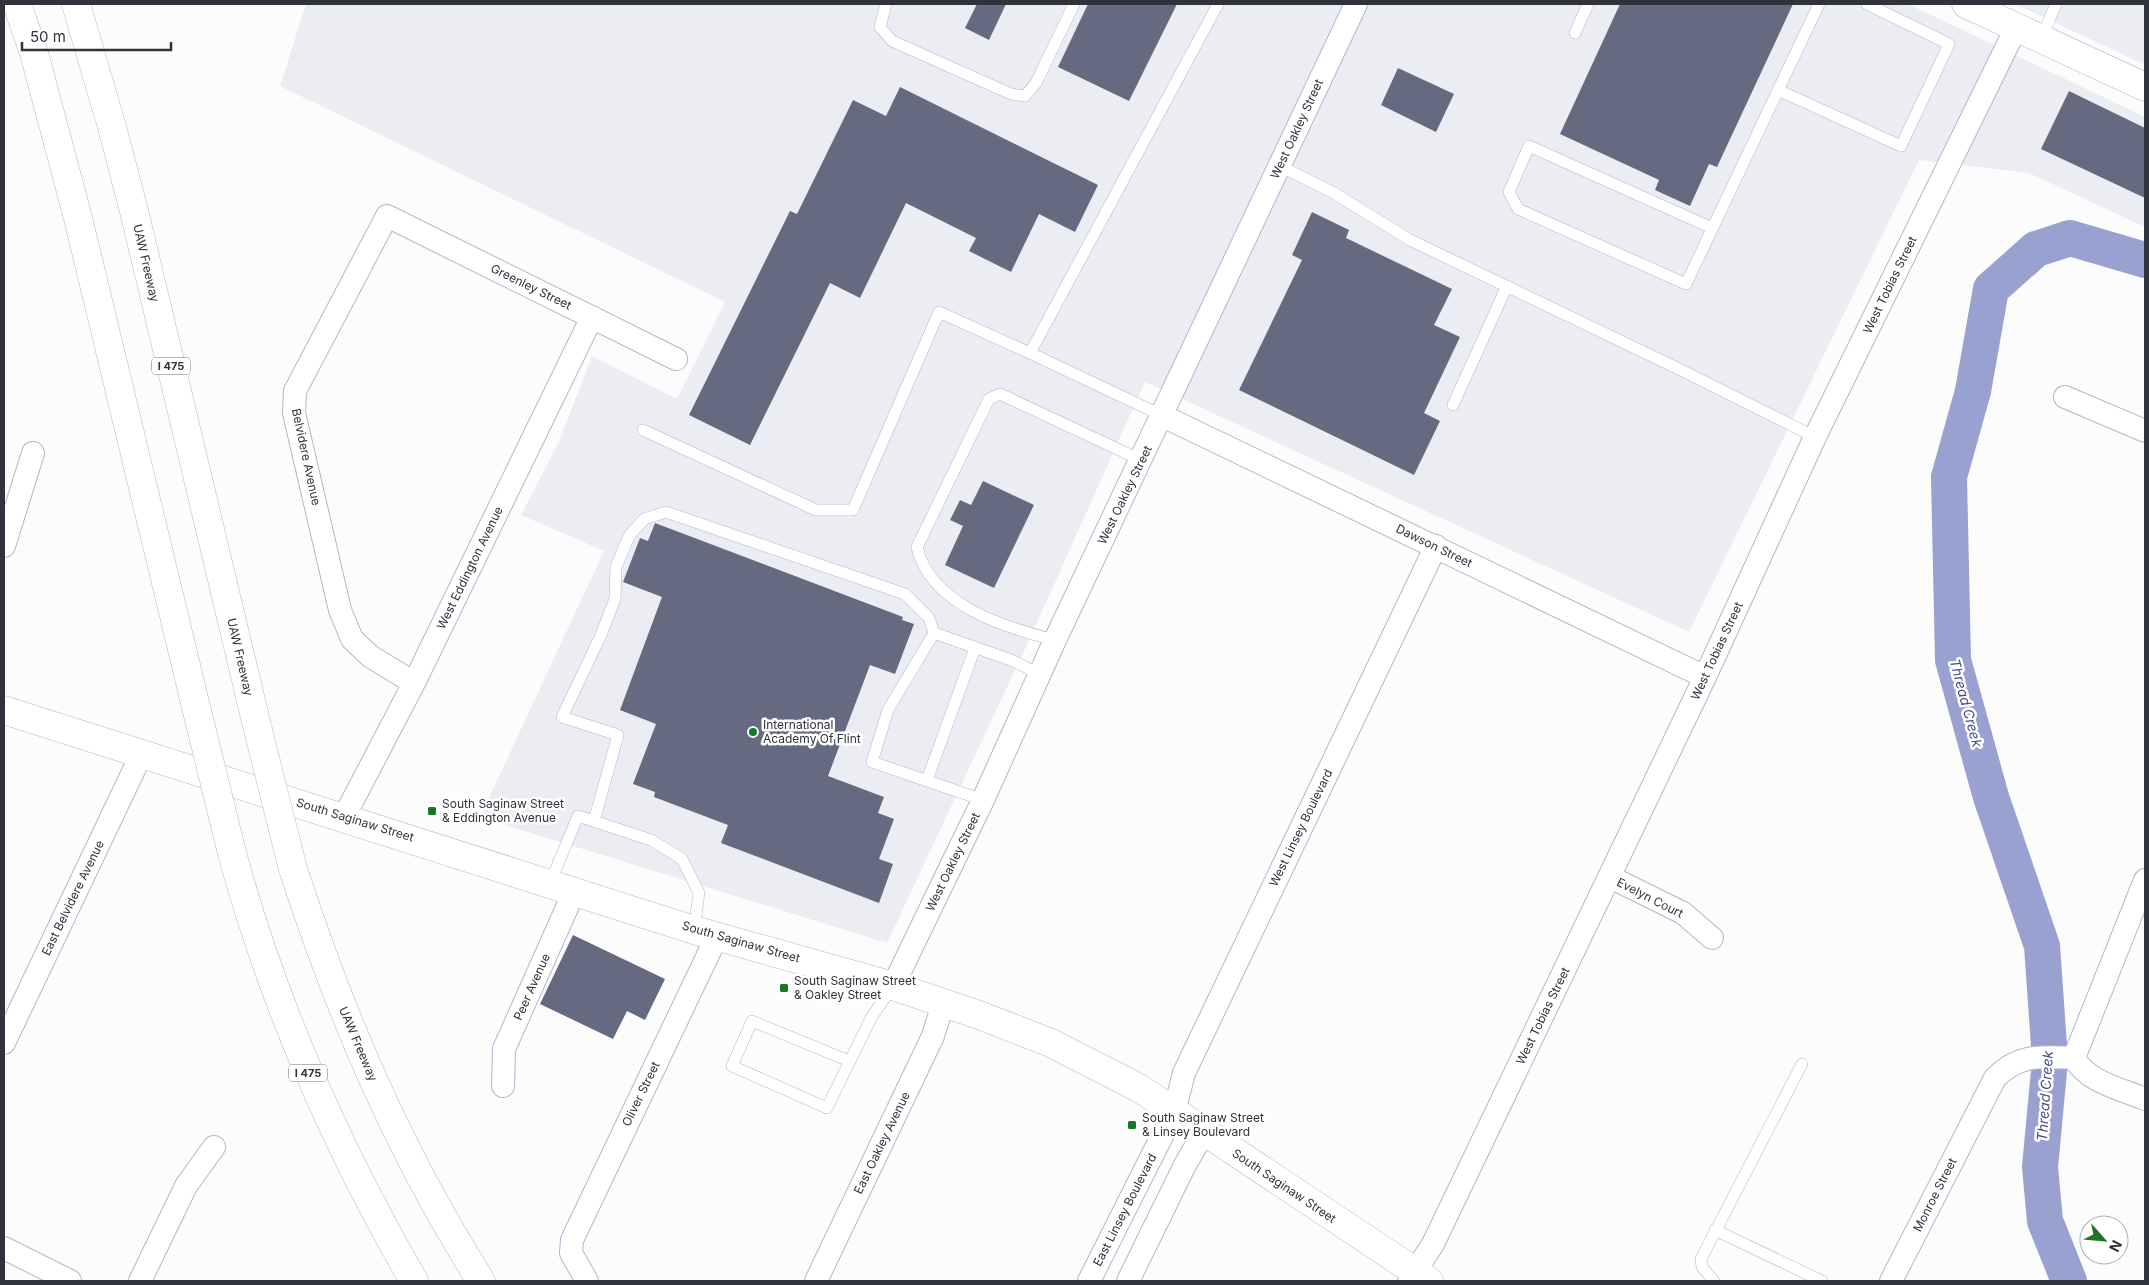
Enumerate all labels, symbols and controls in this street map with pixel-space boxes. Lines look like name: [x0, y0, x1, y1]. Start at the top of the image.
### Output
scale bar: [22, 20, 171, 52]
text: 50 m: [30, 27, 66, 46]
street label: West Oakley Street: [1267, 77, 1326, 181]
street label: UAW Freeway: [130, 222, 163, 304]
street label: West Tobias Street: [1859, 234, 1920, 336]
street label: Greenley Street: [488, 261, 574, 313]
road number: I 475: [152, 358, 190, 374]
street label: Belvidere Avenue: [289, 407, 324, 507]
street label: West Oakley Street: [1094, 443, 1155, 547]
street label: West Eddington Avenue: [433, 504, 506, 632]
street label: Dawson Street: [1394, 521, 1475, 571]
street label: West Tobias Street: [1687, 599, 1746, 702]
street label: UAW Freeway: [224, 616, 257, 698]
water label: Thread Creek: [1947, 657, 1986, 749]
place label: International Academy Of Flint: [763, 717, 861, 746]
marker: International Academy Of Flint: [747, 726, 759, 738]
street label: West Linsey Boulevard: [1266, 767, 1336, 889]
street label: South Saginaw Street: [295, 795, 416, 845]
place label: South Saginaw Street & Eddington Avenue: [442, 796, 564, 825]
marker: South Saginaw Street & Eddington Avenue: [426, 805, 438, 817]
street label: West Oakley Street: [922, 810, 983, 914]
street label: East Belvidere Avenue: [38, 838, 107, 958]
street label: Evelyn Court: [1614, 874, 1686, 921]
street label: South Saginaw Street: [680, 917, 802, 966]
street label: Peer Avenue: [510, 951, 553, 1023]
street label: West Tobias Street: [1512, 965, 1573, 1067]
place label: South Saginaw Street & Oakley Street: [794, 973, 916, 1002]
marker: South Saginaw Street & Oakley Street: [778, 982, 790, 994]
street label: UAW Freeway: [336, 1004, 381, 1084]
water label: Thread Creek: [2033, 1050, 2056, 1142]
street label: Oliver Street: [618, 1059, 663, 1129]
road number: I 475: [289, 1064, 327, 1082]
street label: East Oakley Avenue: [850, 1089, 913, 1196]
place label: South Saginaw Street & Linsey Boulevard: [1142, 1110, 1264, 1139]
marker: South Saginaw Street & Linsey Boulevard: [1126, 1119, 1138, 1131]
street label: South Saginaw Street: [1230, 1145, 1339, 1226]
street label: East Linsey Boulevard: [1090, 1151, 1159, 1269]
street label: Monroe Street: [1910, 1155, 1960, 1234]
north arrow: [2079, 1215, 2129, 1265]
text: N: [2106, 1238, 2126, 1255]

